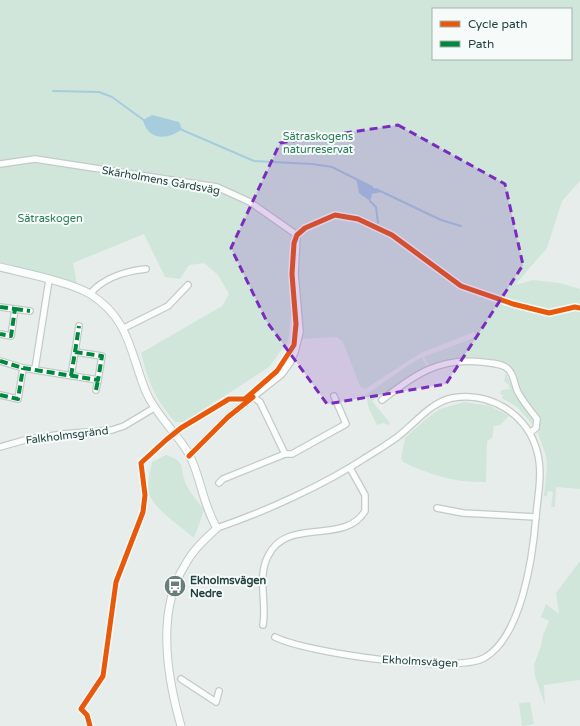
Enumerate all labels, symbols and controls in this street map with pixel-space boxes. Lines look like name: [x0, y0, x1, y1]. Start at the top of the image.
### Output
legend: [432, 8, 572, 60]
text: Cycle path: [468, 17, 527, 31]
text: Path: [468, 37, 494, 51]
park label: Sätraskogens naturreservat: [283, 130, 353, 156]
street label: Skärholmens Gårdsväg: [101, 164, 221, 197]
park label: Sätraskogen: [17, 212, 83, 225]
street label: Falkholmsgränd: [25, 424, 109, 447]
bus stop icon: Ekholmsvägen Nedre: [162, 573, 188, 599]
place label: Ekholmsvägen Nedre: [190, 574, 267, 600]
street label: Ekholmsvägen: [382, 653, 458, 670]

